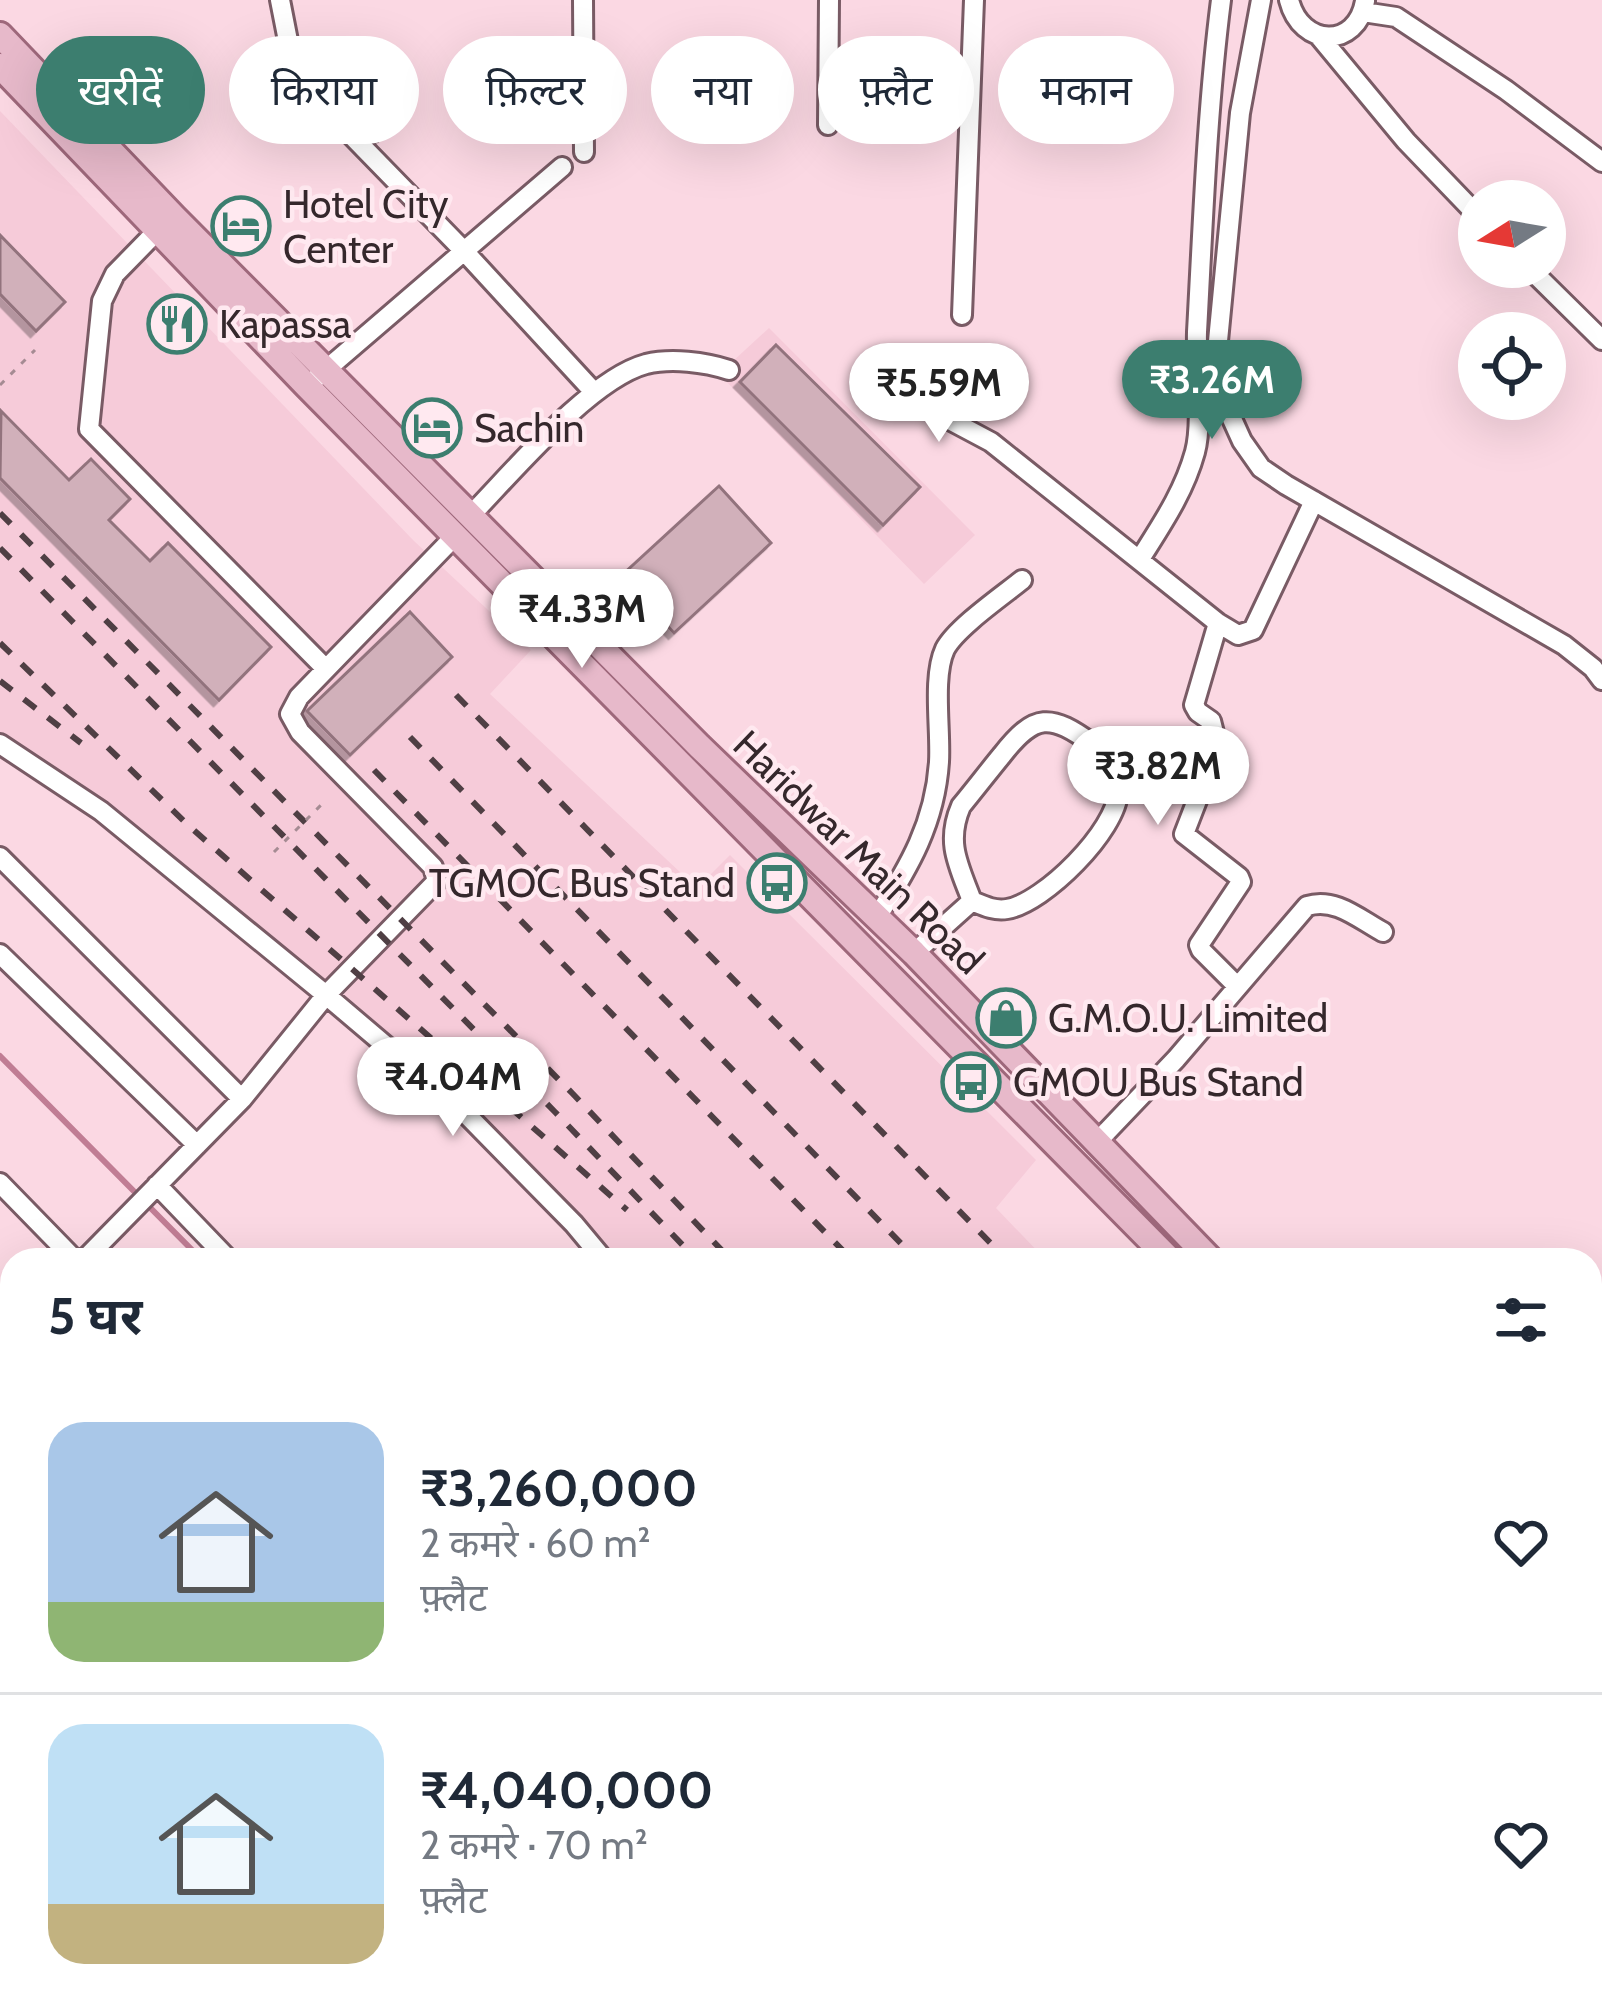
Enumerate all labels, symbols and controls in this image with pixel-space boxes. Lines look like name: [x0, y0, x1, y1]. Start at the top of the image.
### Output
chip: खरीदें: [36, 36, 205, 144]
chip: किराया: [229, 36, 419, 144]
chip: फ़िल्टर: [443, 36, 627, 144]
chip: नया: [651, 36, 794, 144]
chip: फ़्लैट: [818, 36, 974, 144]
chip: मकान: [998, 36, 1174, 144]
place label: Hotel City Center: [283, 180, 449, 273]
north arrow: [1458, 180, 1566, 288]
map controls: [1458, 180, 1566, 420]
hotel icon: Hotel City Center: [210, 195, 272, 257]
restaurant icon: Kapassa: [146, 293, 208, 355]
place label: Kapassa: [219, 300, 352, 348]
button: locate: [1458, 312, 1566, 420]
pin: ₹3.26M: [1114, 340, 1310, 442]
pin: ₹5.59M: [841, 343, 1037, 445]
text: ₹3.26M: [1149, 355, 1275, 403]
text: ₹5.59M: [876, 358, 1002, 406]
hotel icon: Sachin: [401, 397, 463, 459]
place label: Sachin: [474, 404, 584, 452]
pin: ₹4.33M: [484, 569, 680, 671]
text: ₹4.33M: [518, 584, 646, 632]
street label: Haridwar Main Road: [724, 720, 994, 984]
pin: ₹3.82M: [1060, 726, 1256, 828]
text: ₹3.82M: [1094, 741, 1222, 789]
bus stop icon: TGMOC Bus Stand: [746, 852, 808, 914]
place label: TGMOC Bus Stand: [429, 859, 735, 907]
shop icon: G.M.O.U. Limited: [975, 987, 1037, 1049]
place label: G.M.O.U. Limited: [1048, 994, 1328, 1042]
pin: ₹4.04M: [355, 1037, 551, 1139]
bus stop icon: GMOU Bus Stand: [940, 1051, 1002, 1113]
text: ₹4.04M: [384, 1052, 522, 1100]
place label: GMOU Bus Stand: [1013, 1058, 1304, 1106]
text: 5 घर: [48, 1285, 142, 1347]
icon: filters: [1488, 1287, 1554, 1353]
text: ₹3,260,000: [420, 1457, 698, 1519]
icon: home: [144, 1470, 288, 1614]
icon: heart: [1488, 1509, 1554, 1575]
text: 2 कमरे · 60 m²: [420, 1519, 651, 1567]
text: फ़्लैट: [420, 1573, 487, 1621]
text: ₹4,040,000: [420, 1759, 713, 1821]
icon: home: [144, 1772, 288, 1916]
icon: heart: [1488, 1811, 1554, 1877]
text: 2 कमरे · 70 m²: [420, 1821, 648, 1869]
text: फ़्लैट: [420, 1875, 487, 1923]

